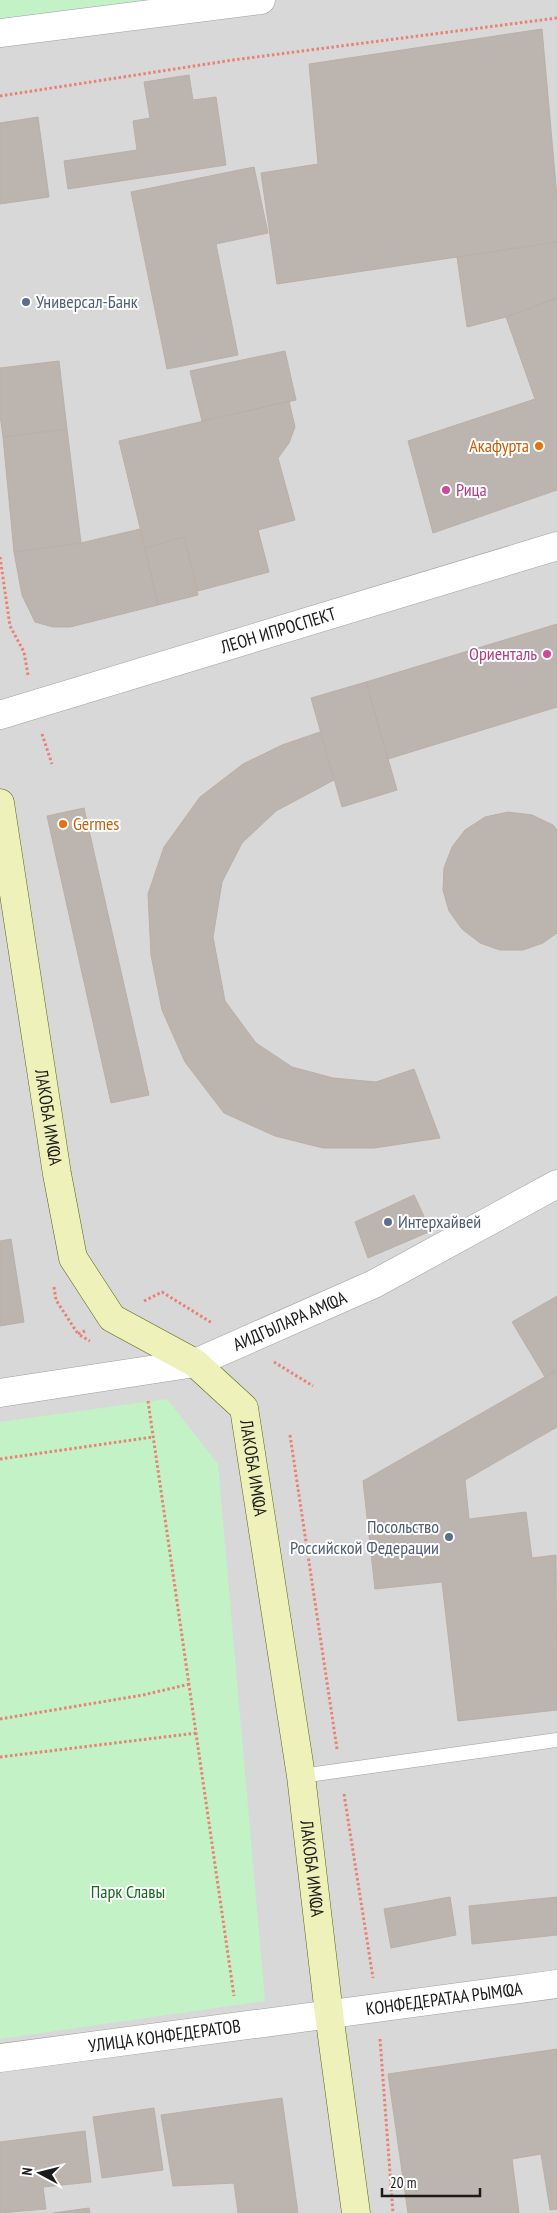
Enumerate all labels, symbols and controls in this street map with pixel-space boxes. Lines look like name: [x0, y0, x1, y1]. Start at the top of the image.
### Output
place label: Универсал-Банк: [36, 290, 138, 313]
marker: Универсал-Банк: [20, 296, 32, 308]
place label: Акафурта: [469, 434, 529, 457]
marker: Акафурта: [533, 440, 545, 452]
place label: Рица: [456, 478, 487, 501]
marker: Рица: [440, 484, 452, 496]
street label: ЛЕОН ИПРОСПЕКТ: [217, 602, 339, 659]
place label: Ориенталь: [469, 642, 537, 665]
marker: Ориенталь: [541, 648, 553, 660]
place label: Germes: [73, 812, 119, 835]
marker: Germes: [57, 818, 69, 830]
street label: ЛАКОБА ИМҨА: [30, 1066, 68, 1167]
place label: Интерхайвей: [398, 1210, 481, 1233]
marker: Интерхайвей: [382, 1216, 394, 1228]
street label: АИДГЫЛАРА АМҨА: [229, 1285, 350, 1356]
street label: ЛАКОБА ИМҨА: [235, 1417, 273, 1518]
place label: Посольство Российской Федерации: [290, 1515, 439, 1559]
marker: Посольство Российской Федерации: [443, 1531, 455, 1543]
street label: ЛАКОБА ИМҨА: [295, 1818, 330, 1919]
park label: Парк Славы: [91, 1880, 165, 1903]
street label: КОНФЕДЕРАТАА РЫМҨА: [364, 1977, 524, 2020]
street label: УЛИЦА КОНФЕДЕРАТОВ: [87, 2014, 242, 2057]
north arrow: [15, 2148, 65, 2198]
scale bar: [382, 2166, 480, 2198]
text: N: [18, 2167, 36, 2176]
text: 20 m: [390, 2173, 416, 2192]

